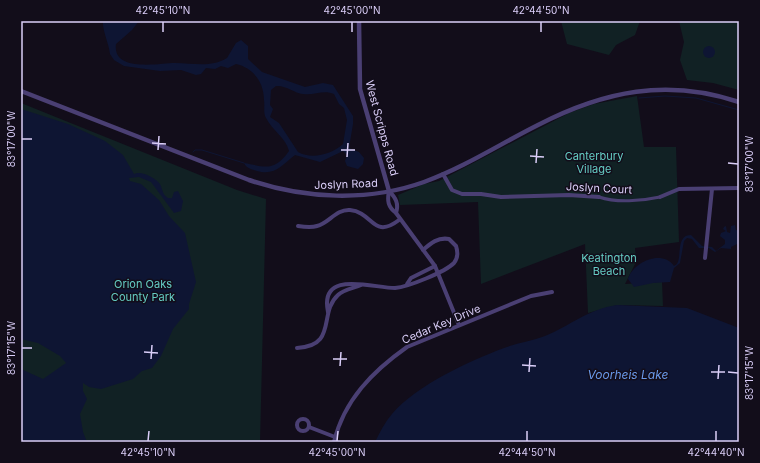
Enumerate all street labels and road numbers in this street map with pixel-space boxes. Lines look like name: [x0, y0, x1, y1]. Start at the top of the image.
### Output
street label: West Scripps Road: [363, 79, 401, 177]
street label: Joslyn Road: [314, 176, 378, 192]
street label: Joslyn Court: [566, 179, 633, 197]
street label: Cedar Key Drive: [399, 301, 483, 347]

